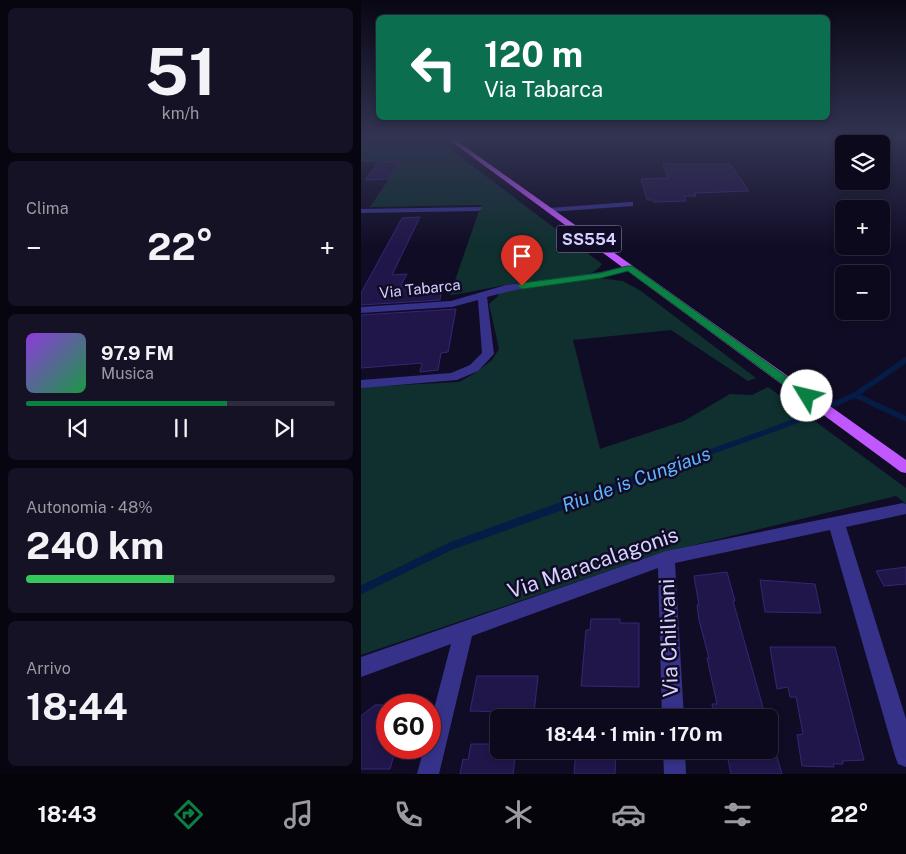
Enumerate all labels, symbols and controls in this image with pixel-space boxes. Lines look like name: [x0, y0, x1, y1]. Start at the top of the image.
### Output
text: 51: [145, 33, 216, 110]
text: 120 m: [484, 34, 583, 75]
icon: left: [401, 35, 466, 100]
text: Via Tabarca: [484, 76, 603, 102]
text: km/h: [162, 104, 199, 123]
map controls: [835, 135, 890, 320]
button: layers: [835, 135, 890, 190]
text: Clima: [26, 199, 69, 218]
button: +: [835, 200, 890, 255]
text: 22°: [147, 224, 214, 269]
road number: SS554: [557, 225, 621, 252]
text: −: [26, 231, 42, 264]
text: +: [319, 231, 335, 264]
pin: [501, 235, 543, 286]
icon: arrive: [508, 242, 536, 270]
button: −: [835, 265, 890, 320]
street label: Via Tabarca: [379, 276, 461, 301]
text: 97.9 FM: [101, 342, 174, 364]
text: Musica: [101, 364, 154, 383]
position arrow: [780, 369, 832, 421]
icon: previous: [64, 414, 92, 442]
icon: pause: [167, 414, 195, 442]
icon: next: [270, 414, 298, 442]
water label: Riu de is Cungiaus: [559, 442, 713, 516]
text: Autonomia · 48%: [26, 498, 153, 517]
street label: Via Maracalagonis: [504, 522, 681, 603]
text: 240 km: [26, 523, 164, 568]
street label: Via Chilivani: [654, 578, 683, 698]
text: Arrivo: [26, 659, 71, 678]
text: 18:44: [26, 684, 128, 729]
speed limit sign: 60: [376, 694, 441, 759]
text: 18:44 · 1 min · 170 m: [546, 723, 722, 745]
icon: directions: [171, 797, 206, 832]
icon: music: [281, 797, 316, 832]
icon: phone: [391, 797, 426, 832]
icon: climate: [501, 797, 536, 832]
icon: car: [611, 797, 646, 832]
icon: filters: [720, 797, 755, 832]
text: 18:43: [37, 801, 97, 827]
text: 22°: [830, 801, 869, 827]

